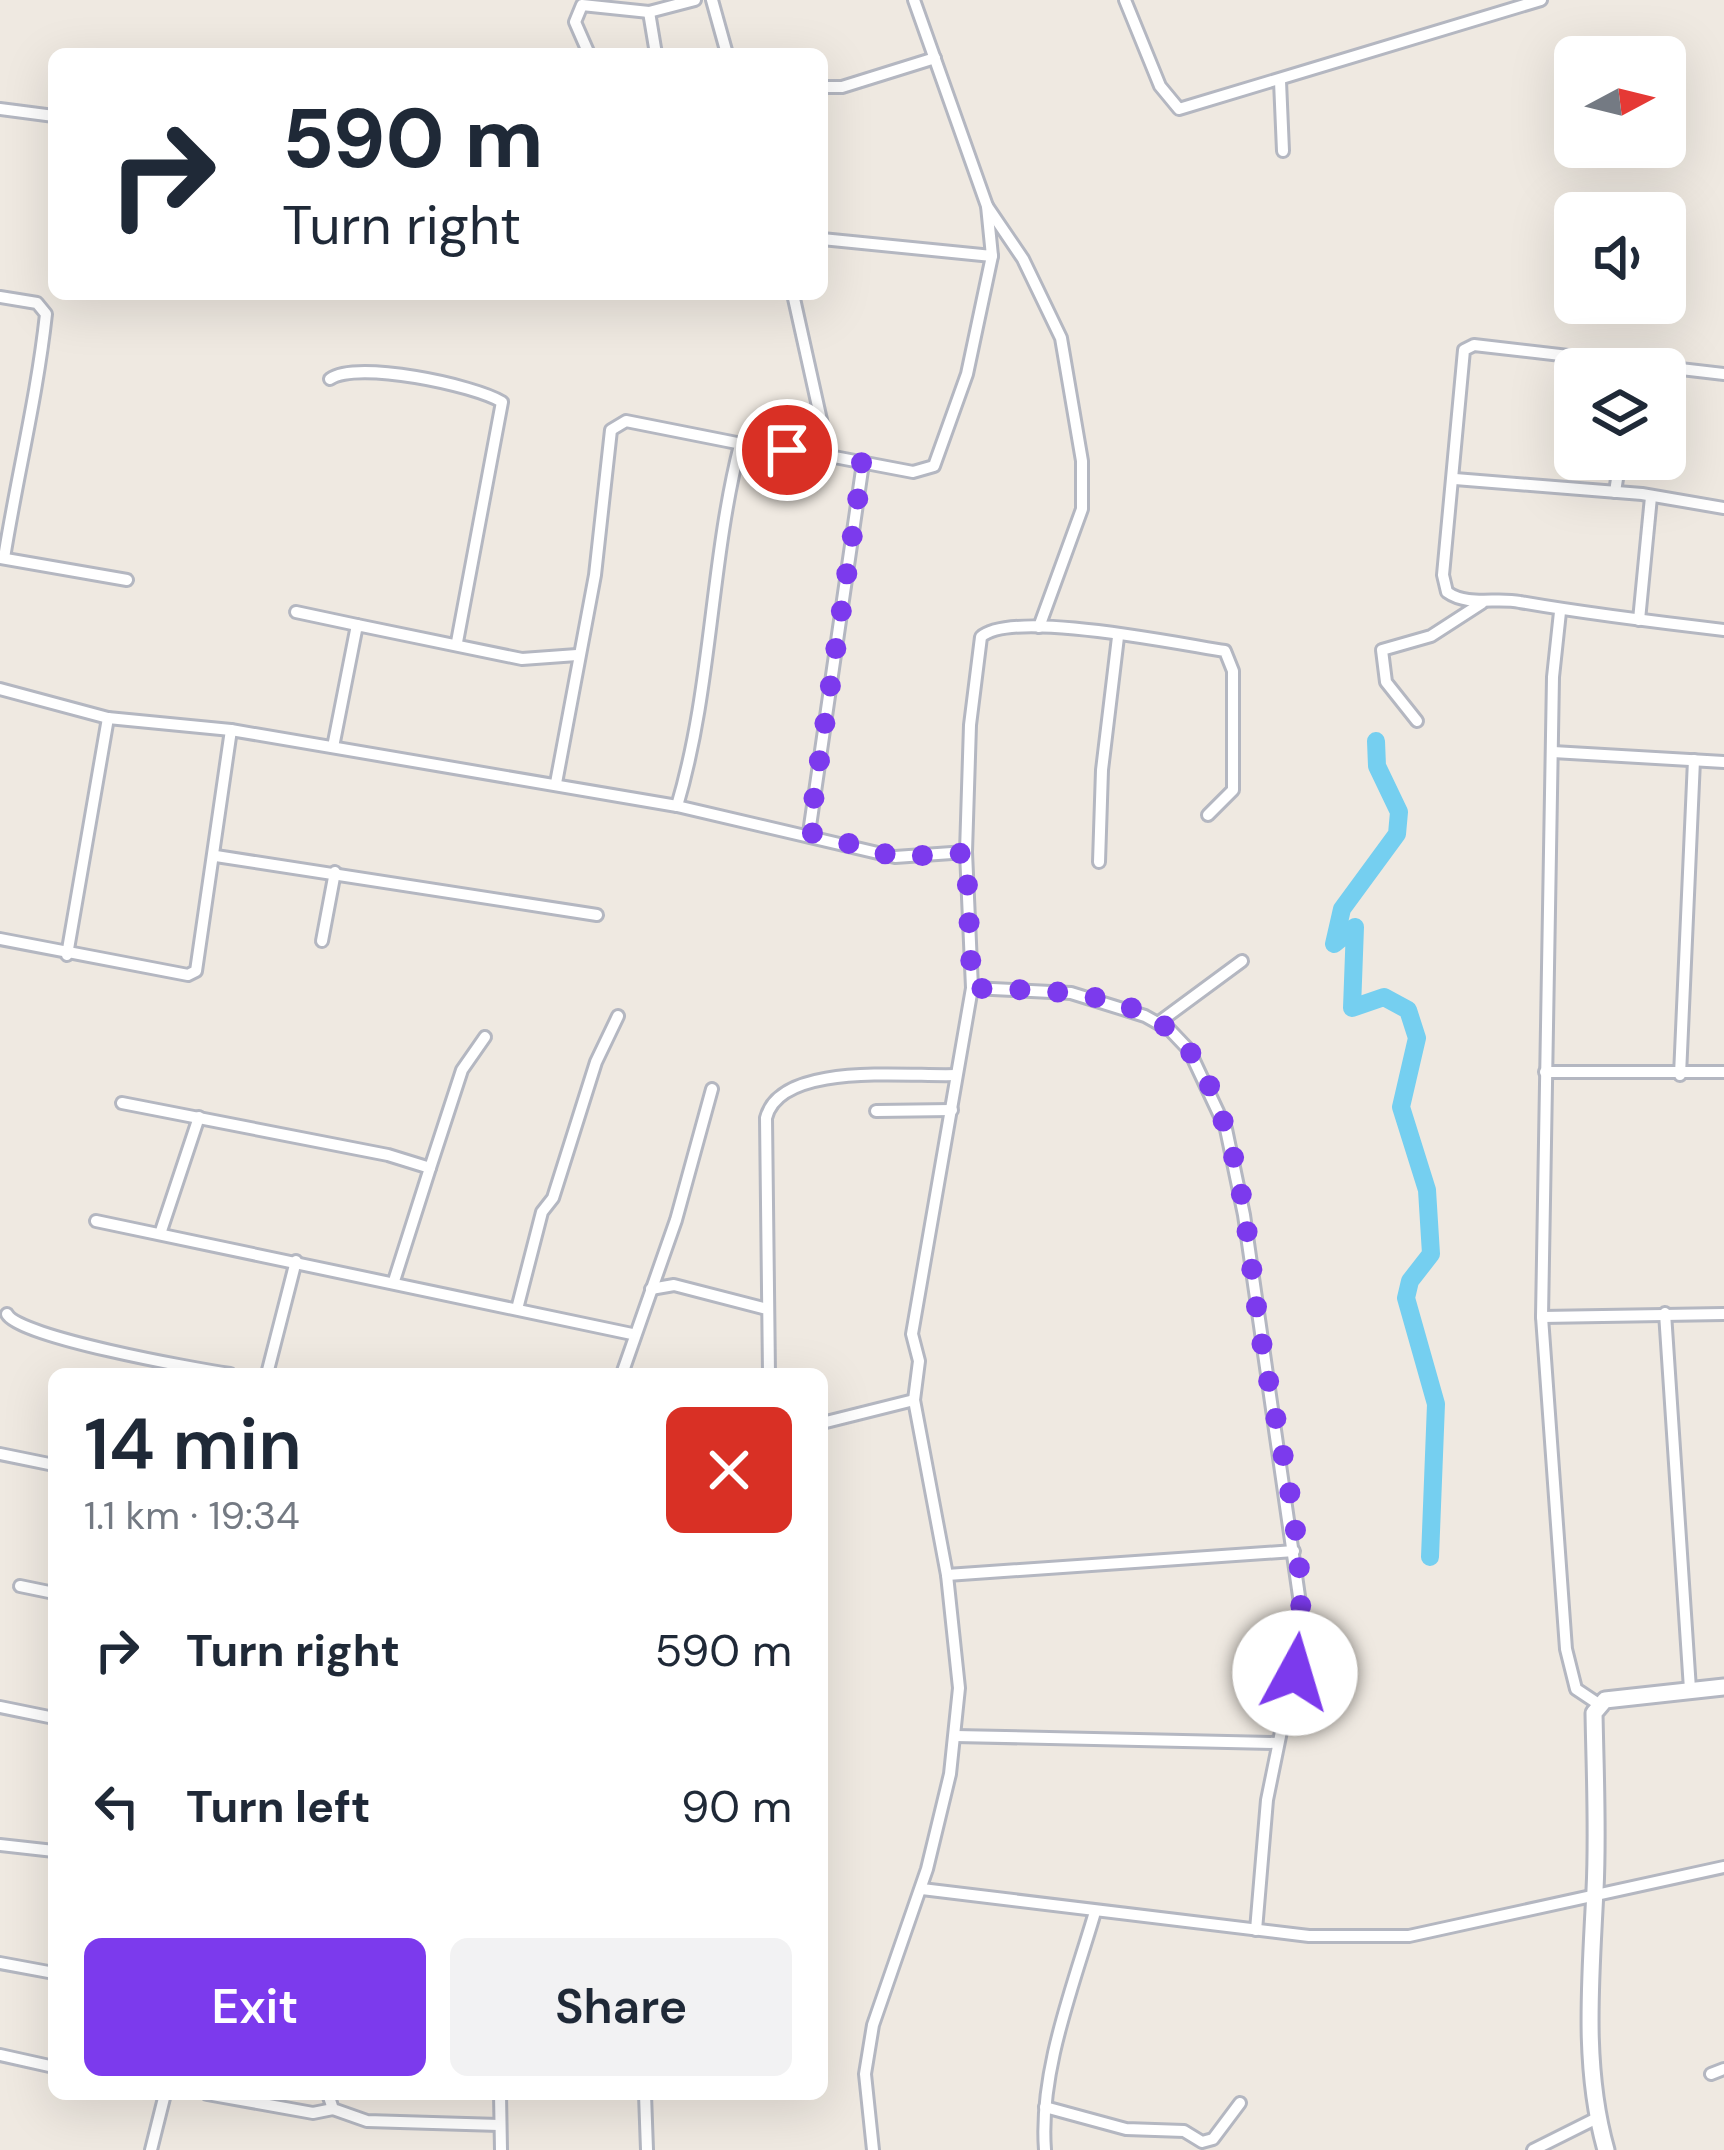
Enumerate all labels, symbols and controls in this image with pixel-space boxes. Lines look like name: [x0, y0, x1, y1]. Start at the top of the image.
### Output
north arrow: [1554, 36, 1686, 168]
map controls: [1554, 36, 1686, 480]
text: 590 m: [282, 84, 544, 193]
icon: right: [84, 96, 240, 252]
text: Turn right: [282, 190, 521, 261]
button: sound: [1554, 192, 1686, 324]
button: layers: [1554, 348, 1686, 480]
pin: [736, 399, 838, 501]
icon: arrive: [754, 417, 820, 483]
text: 14 min: [84, 1398, 302, 1491]
button: close: [666, 1407, 792, 1533]
text: 1.1 km · 19:34: [84, 1490, 300, 1541]
position arrow: [1232, 1610, 1358, 1736]
icon: right: [84, 1617, 150, 1683]
text: Turn right: [186, 1621, 400, 1680]
text: 590 m: [655, 1621, 792, 1680]
icon: left: [84, 1773, 150, 1839]
text: Turn left: [186, 1777, 370, 1836]
text: 90 m: [681, 1777, 792, 1836]
button: Exit: [84, 1938, 426, 2076]
button: Share: [450, 1938, 792, 2076]

